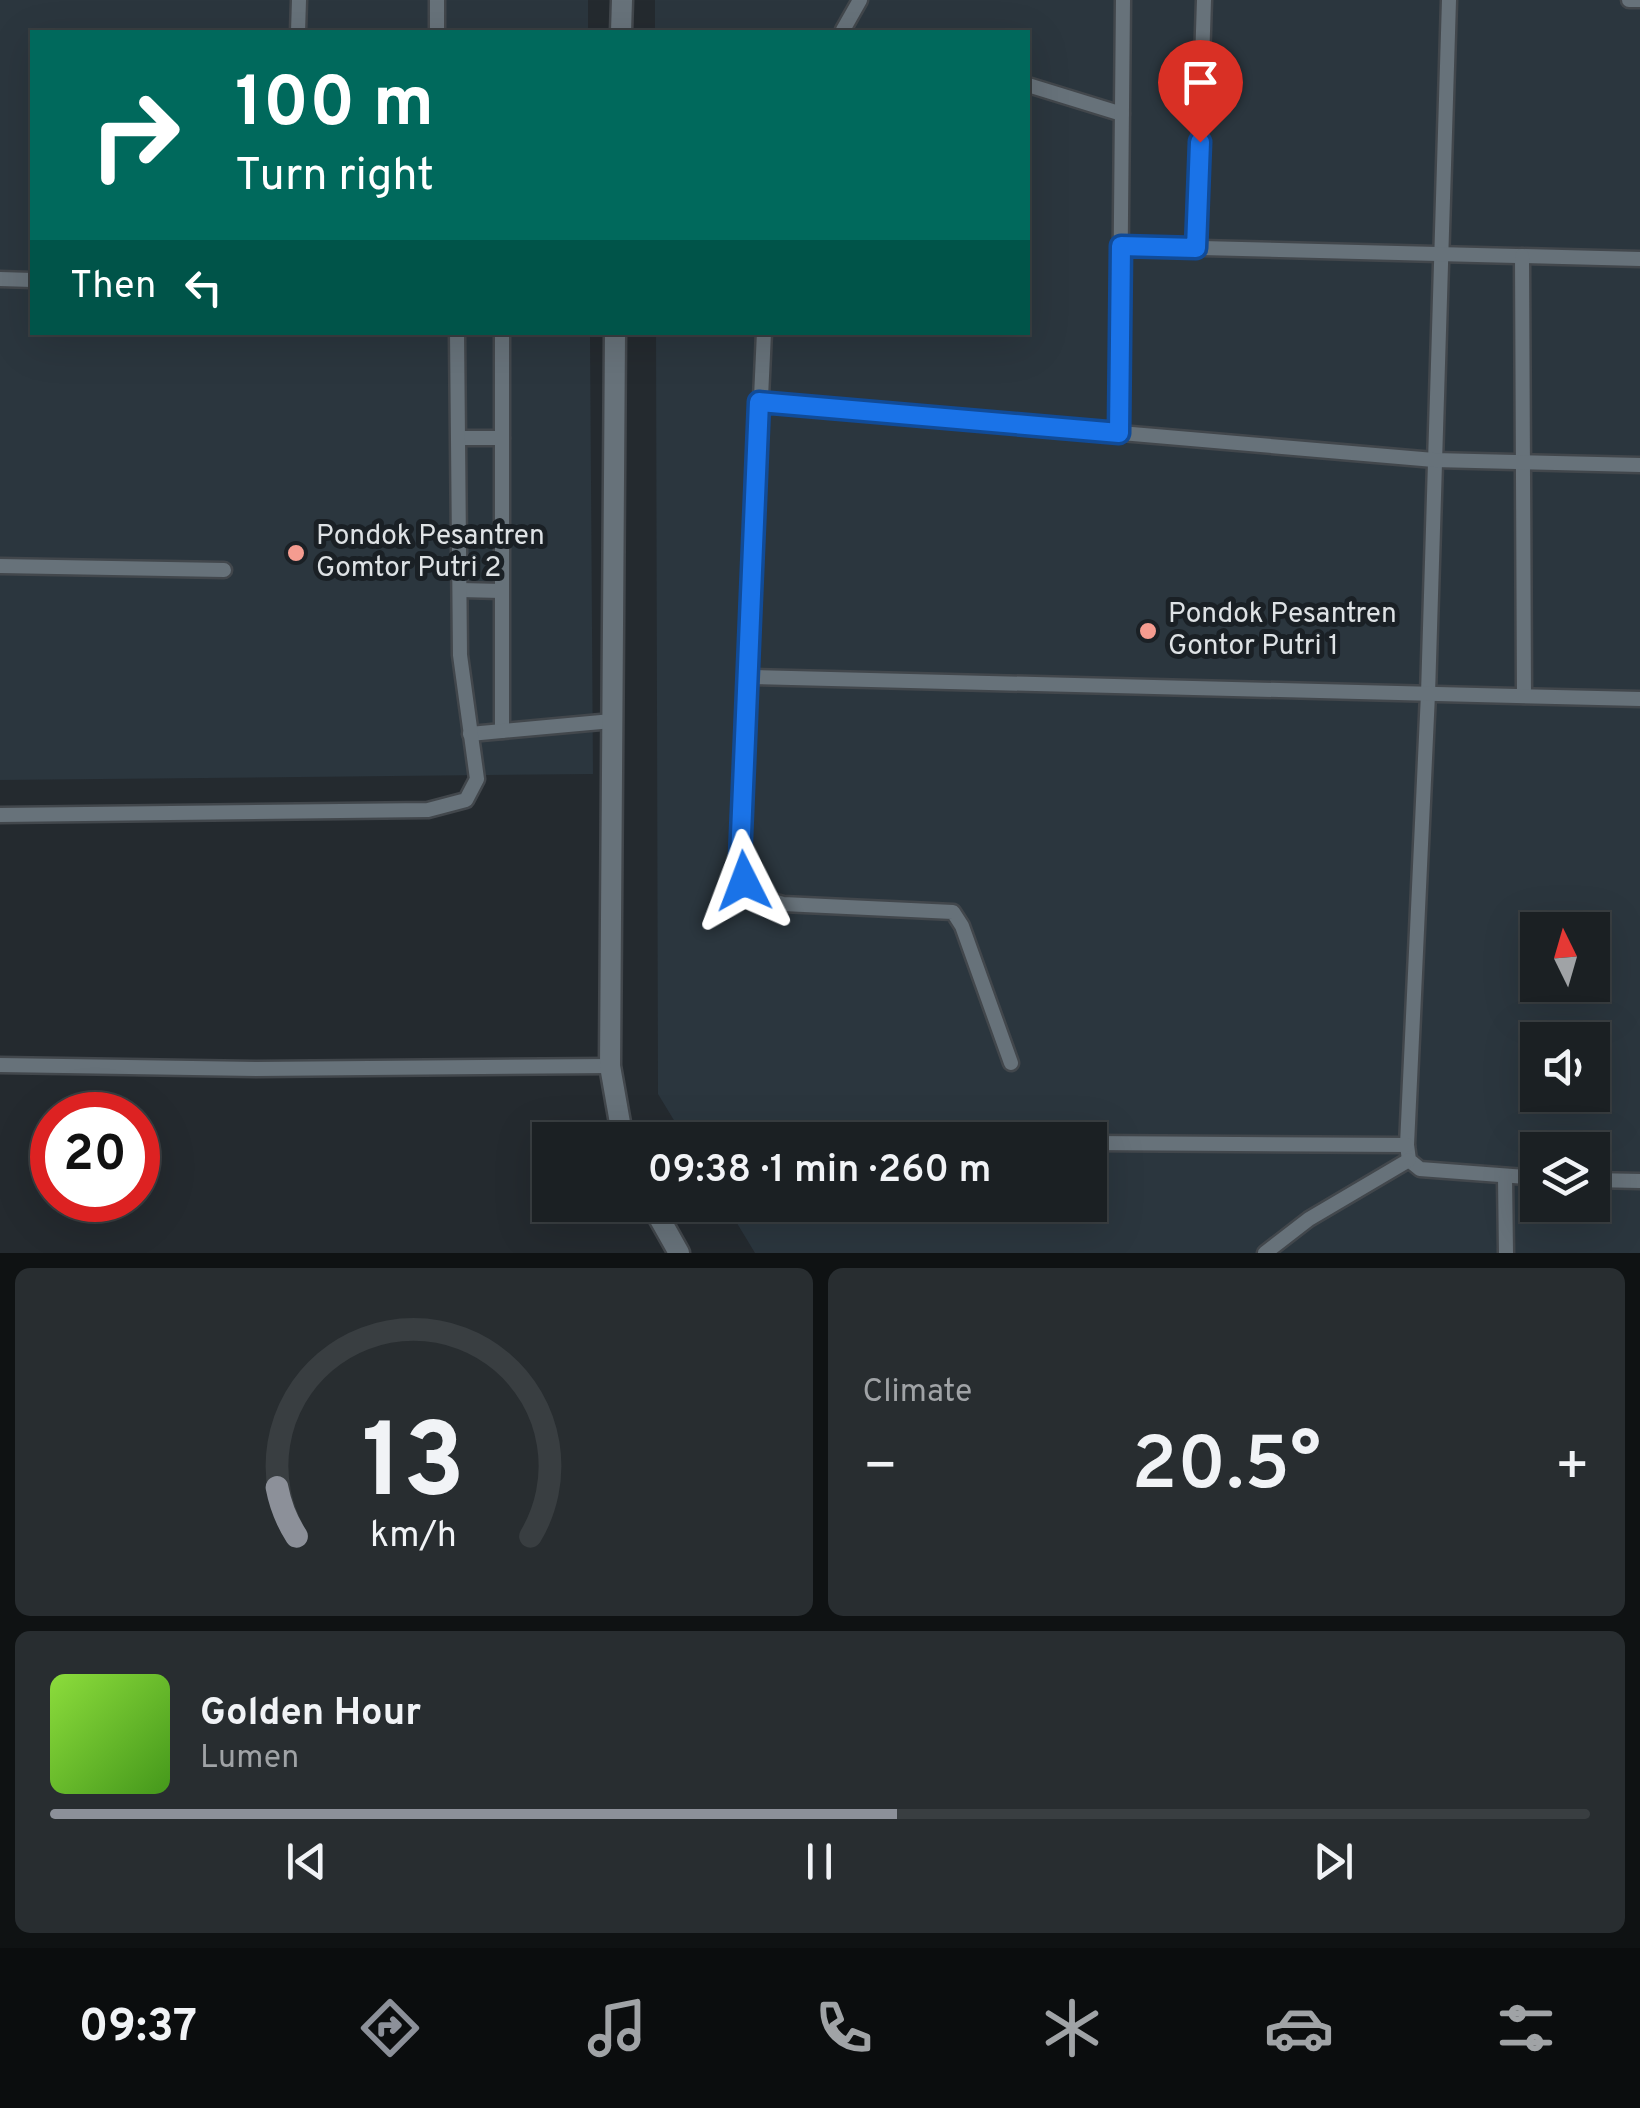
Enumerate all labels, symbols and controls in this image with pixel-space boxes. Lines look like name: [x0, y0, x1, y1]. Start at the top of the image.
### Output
pin: [1158, 40, 1243, 143]
icon: arrive: [1173, 55, 1228, 110]
text: 100 m: [235, 62, 434, 151]
icon: right: [70, 70, 200, 200]
text: Turn right: [235, 149, 434, 206]
icon: left: [176, 260, 231, 315]
text: Then: [70, 263, 156, 312]
place label: Pondok Pesantren Gomtor Putri 2: [316, 519, 545, 587]
marker: Pondok Pesantren Gomtor Putri 2: [285, 542, 307, 564]
place label: Pondok Pesantren Gontor Putri 1: [1168, 597, 1397, 665]
marker: Pondok Pesantren Gontor Putri 1: [1137, 620, 1159, 642]
position arrow: [692, 829, 796, 933]
north arrow: [1520, 912, 1610, 1002]
map controls: [1520, 912, 1610, 1222]
button: sound: [1520, 1022, 1610, 1112]
speed limit sign: 20: [30, 1092, 160, 1222]
button: layers: [1520, 1132, 1610, 1222]
text: 09:38 · 1 min · 260 m: [648, 1147, 991, 1196]
text: Climate: [863, 1373, 972, 1413]
text: 13: [362, 1402, 466, 1534]
text: 20.5°: [1131, 1421, 1321, 1516]
text: −: [863, 1434, 898, 1504]
text: +: [1555, 1434, 1590, 1504]
text: km/h: [370, 1514, 457, 1560]
text: Golden Hour: [200, 1690, 421, 1739]
text: Lumen: [200, 1739, 299, 1779]
icon: previous: [279, 1834, 334, 1889]
icon: pause: [792, 1834, 847, 1889]
icon: next: [1306, 1834, 1361, 1889]
icon: directions: [355, 1993, 425, 2063]
icon: music: [582, 1993, 652, 2063]
icon: phone: [809, 1993, 879, 2063]
icon: climate: [1037, 1993, 1107, 2063]
icon: car: [1264, 1993, 1334, 2063]
icon: filters: [1491, 1993, 1561, 2063]
text: 09:37: [79, 2000, 197, 2057]

